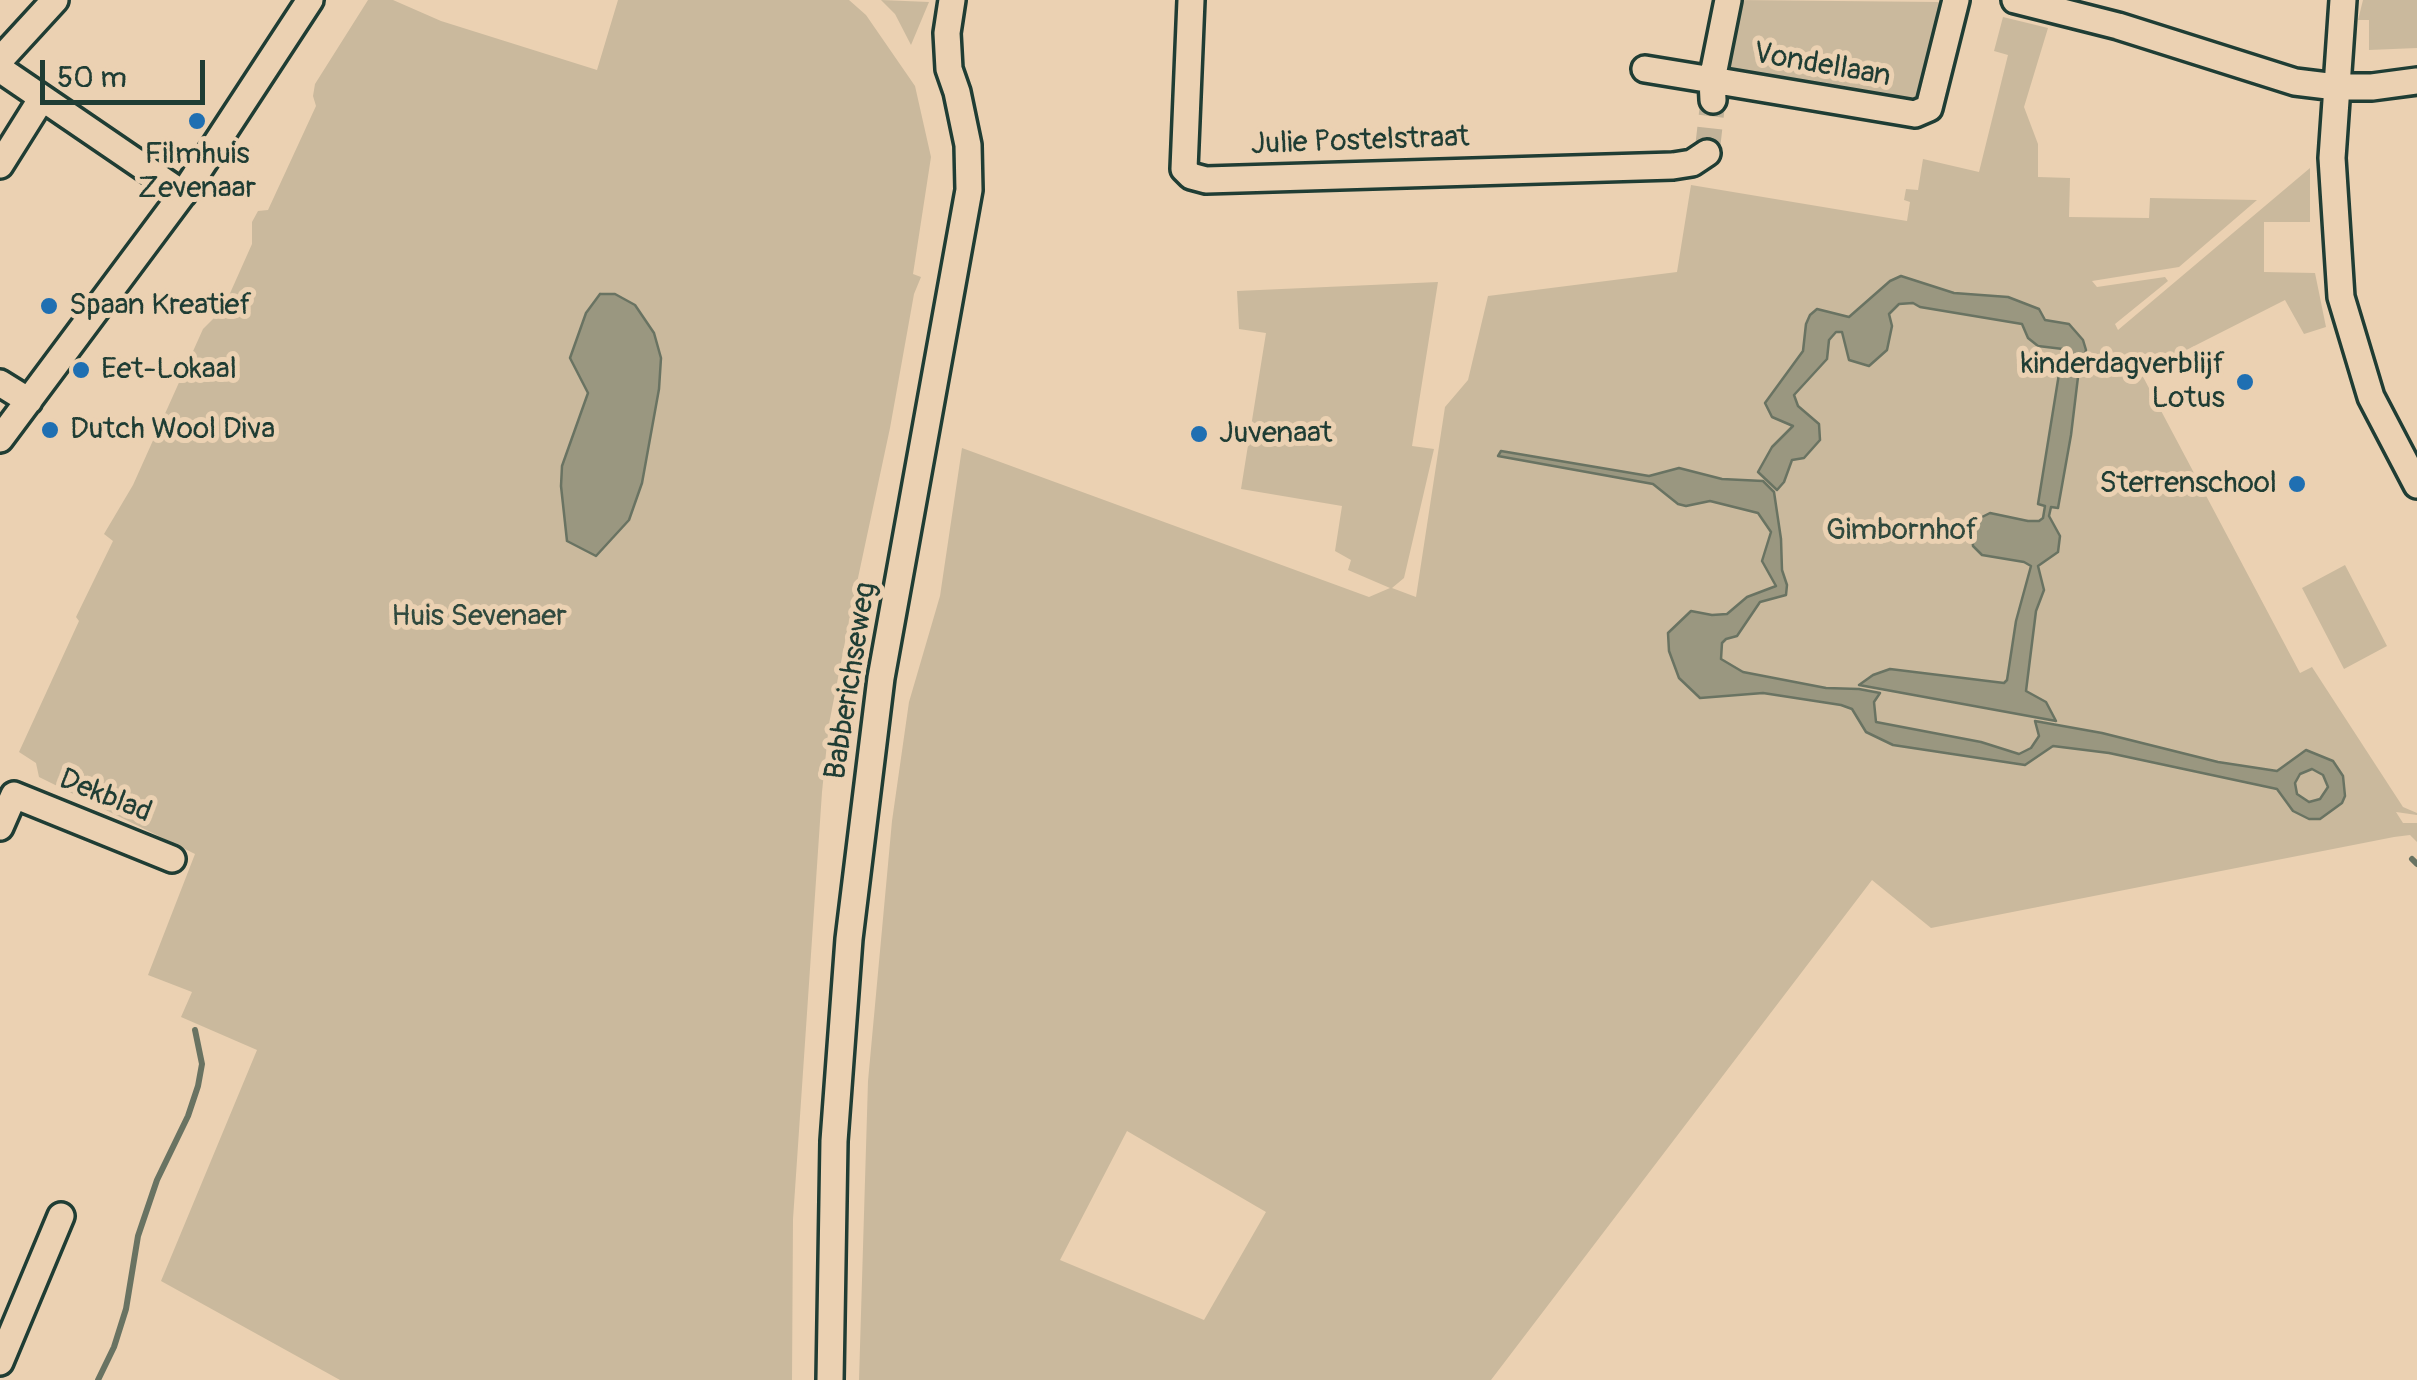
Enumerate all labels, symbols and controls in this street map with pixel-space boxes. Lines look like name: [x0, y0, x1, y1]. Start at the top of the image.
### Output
street label: Vondellaan: [1751, 36, 1893, 96]
scale bar: [45, 40, 210, 102]
text: 50 m: [57, 59, 127, 96]
marker: Filmhuis Zevenaar: [186, 110, 208, 132]
street label: Julie Postelstraat: [1250, 120, 1470, 164]
place label: Filmhuis Zevenaar: [138, 137, 256, 208]
place label: Spaan Kreatief: [69, 288, 252, 324]
marker: Spaan Kreatief: [38, 295, 60, 317]
place label: kinderdagverblijf Lotus: [2021, 347, 2225, 418]
place label: Eet-Lokaal: [101, 352, 237, 388]
marker: Eet-Lokaal: [70, 359, 92, 381]
marker: kinderdagverblijf Lotus: [2234, 371, 2256, 393]
place label: Dutch Wool Diva: [70, 412, 275, 448]
place label: Juvenaat: [1219, 416, 1332, 452]
marker: Dutch Wool Diva: [39, 419, 61, 441]
marker: Juvenaat: [1188, 423, 1210, 445]
place label: Sterrenschool: [2099, 466, 2277, 502]
marker: Sterrenschool: [2286, 473, 2308, 495]
park label: Gimbornhof: [1826, 513, 1978, 549]
street label: Babberichseweg: [819, 580, 885, 782]
park label: Huis Sevenaer: [391, 599, 567, 635]
street label: Dekblad: [53, 762, 157, 832]

